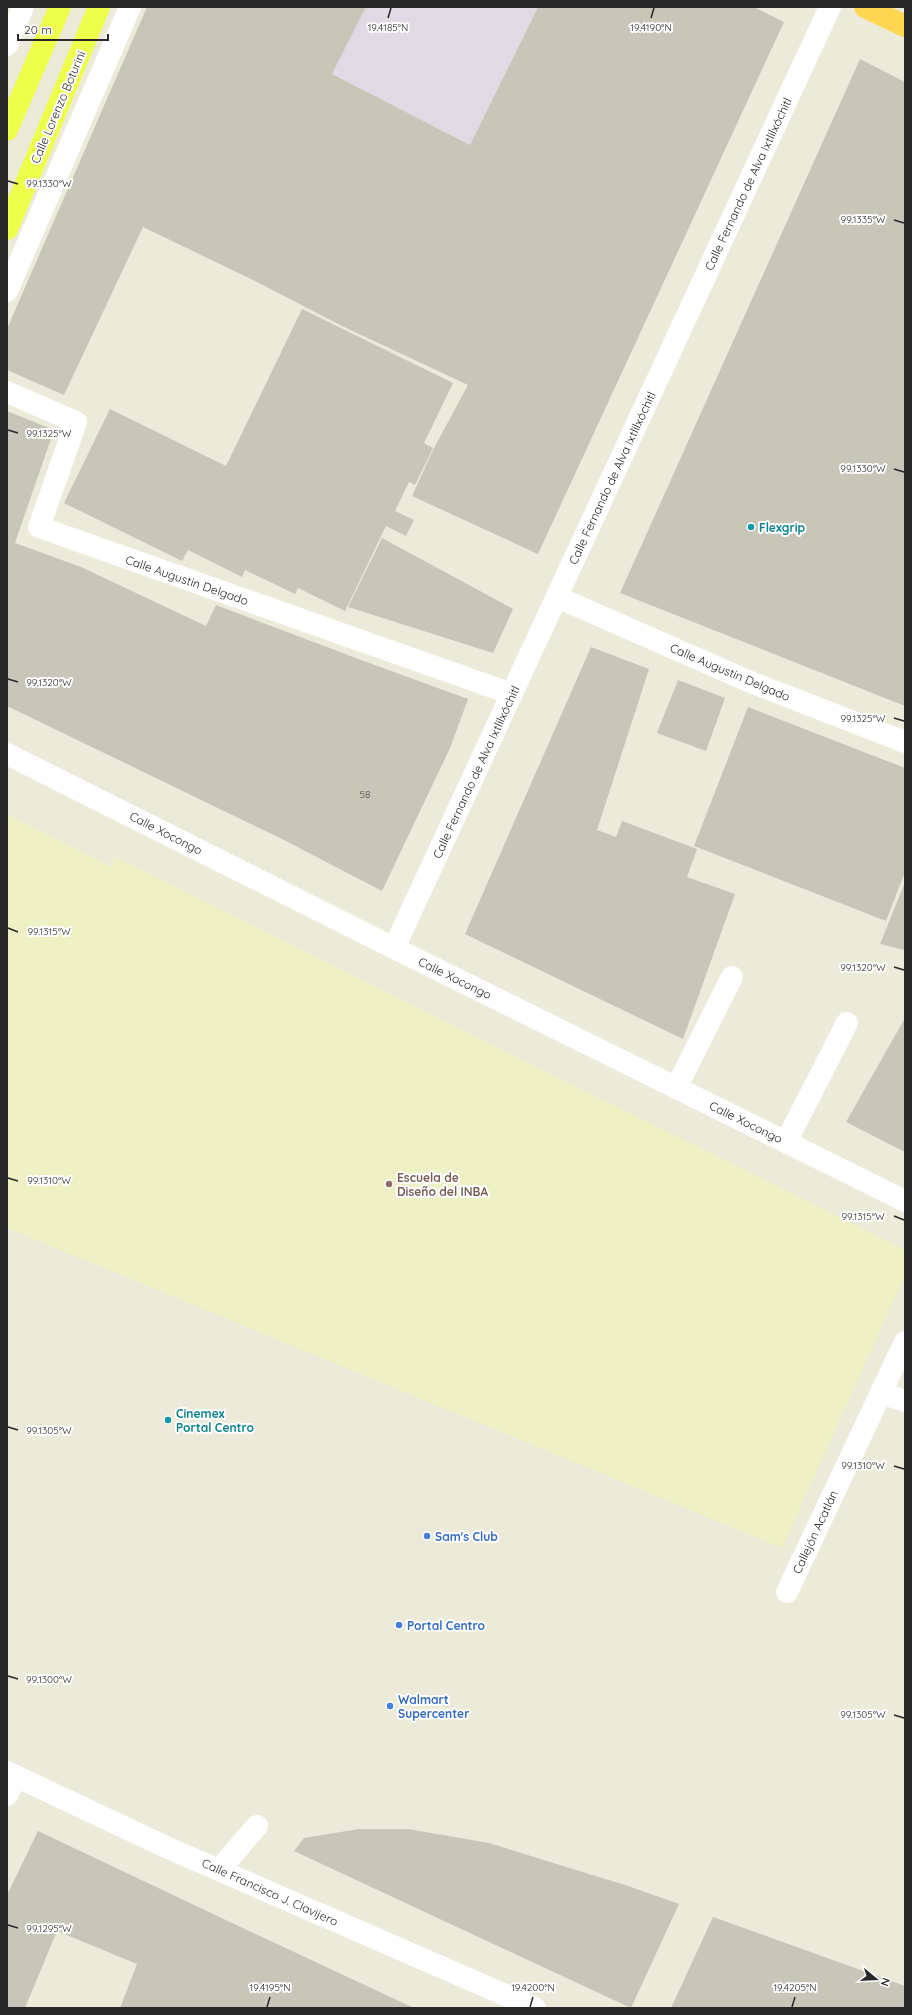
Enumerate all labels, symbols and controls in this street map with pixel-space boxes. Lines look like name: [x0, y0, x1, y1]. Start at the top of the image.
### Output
scale bar: [18, 16, 108, 42]
text: 19.4185°N: [368, 21, 408, 34]
text: 19.4190°N: [630, 21, 672, 34]
text: 20 m: [24, 22, 52, 37]
street label: Calle Lorenzo Boturini: [27, 48, 89, 166]
street label: Calle Fernando de Alva Ixtlilxóchitl: [701, 95, 795, 273]
text: 99.1330°W: [26, 177, 72, 190]
text: 99.1335°W: [841, 213, 886, 226]
street label: Calle Fernando de Alva Ixtlilxóchitl: [565, 389, 659, 567]
text: 99.1325°W: [26, 427, 72, 440]
text: 99.1330°W: [840, 462, 886, 475]
place label: Flexgrip: [759, 520, 805, 535]
marker: Flexgrip: [746, 522, 756, 532]
street label: Calle Augustin Delgado: [124, 552, 250, 608]
street label: Calle Augustin Delgado: [668, 640, 792, 704]
text: 99.1320°W: [26, 676, 72, 689]
street label: Calle Fernando de Alva Ixtlilxóchitl: [429, 683, 523, 861]
text: 99.1325°W: [840, 712, 886, 725]
house number: 58: [360, 788, 370, 801]
street label: Calle Xocongo: [127, 808, 205, 858]
text: 99.1315°W: [27, 925, 71, 938]
street label: Calle Xocongo: [416, 954, 494, 1002]
text: 99.1320°W: [840, 961, 886, 974]
street label: Calle Xocongo: [707, 1098, 785, 1146]
place label: Escuela de Diseño del INBA: [397, 1170, 488, 1199]
text: 99.1310°W: [27, 1174, 71, 1187]
marker: Escuela de Diseño del INBA: [384, 1179, 394, 1189]
text: 99.1315°W: [841, 1210, 885, 1223]
place label: Cinemex Portal Centro: [176, 1406, 254, 1435]
marker: Cinemex Portal Centro: [163, 1415, 173, 1425]
text: 99.1305°W: [26, 1424, 72, 1437]
text: 99.1310°W: [841, 1459, 885, 1472]
street label: Callejón Acatlán: [789, 1488, 841, 1576]
place label: Sam's Club: [435, 1529, 498, 1544]
marker: Sam's Club: [422, 1531, 432, 1541]
place label: Portal Centro: [407, 1618, 485, 1633]
marker: Portal Centro: [394, 1620, 404, 1630]
text: 99.1300°W: [26, 1673, 72, 1686]
place label: Walmart Supercenter: [398, 1692, 469, 1721]
marker: Walmart Supercenter: [385, 1701, 395, 1711]
text: 99.1305°W: [840, 1708, 886, 1721]
street label: Calle Francisco J. Clavijero: [199, 1855, 341, 1929]
text: 99.1295°W: [26, 1922, 72, 1935]
north arrow: [856, 1959, 896, 1999]
text: N: [878, 1976, 893, 1988]
text: 19.4195°N: [250, 1981, 290, 1994]
text: 19.4200°N: [511, 1981, 555, 1994]
text: 19.4205°N: [773, 1981, 817, 1994]

